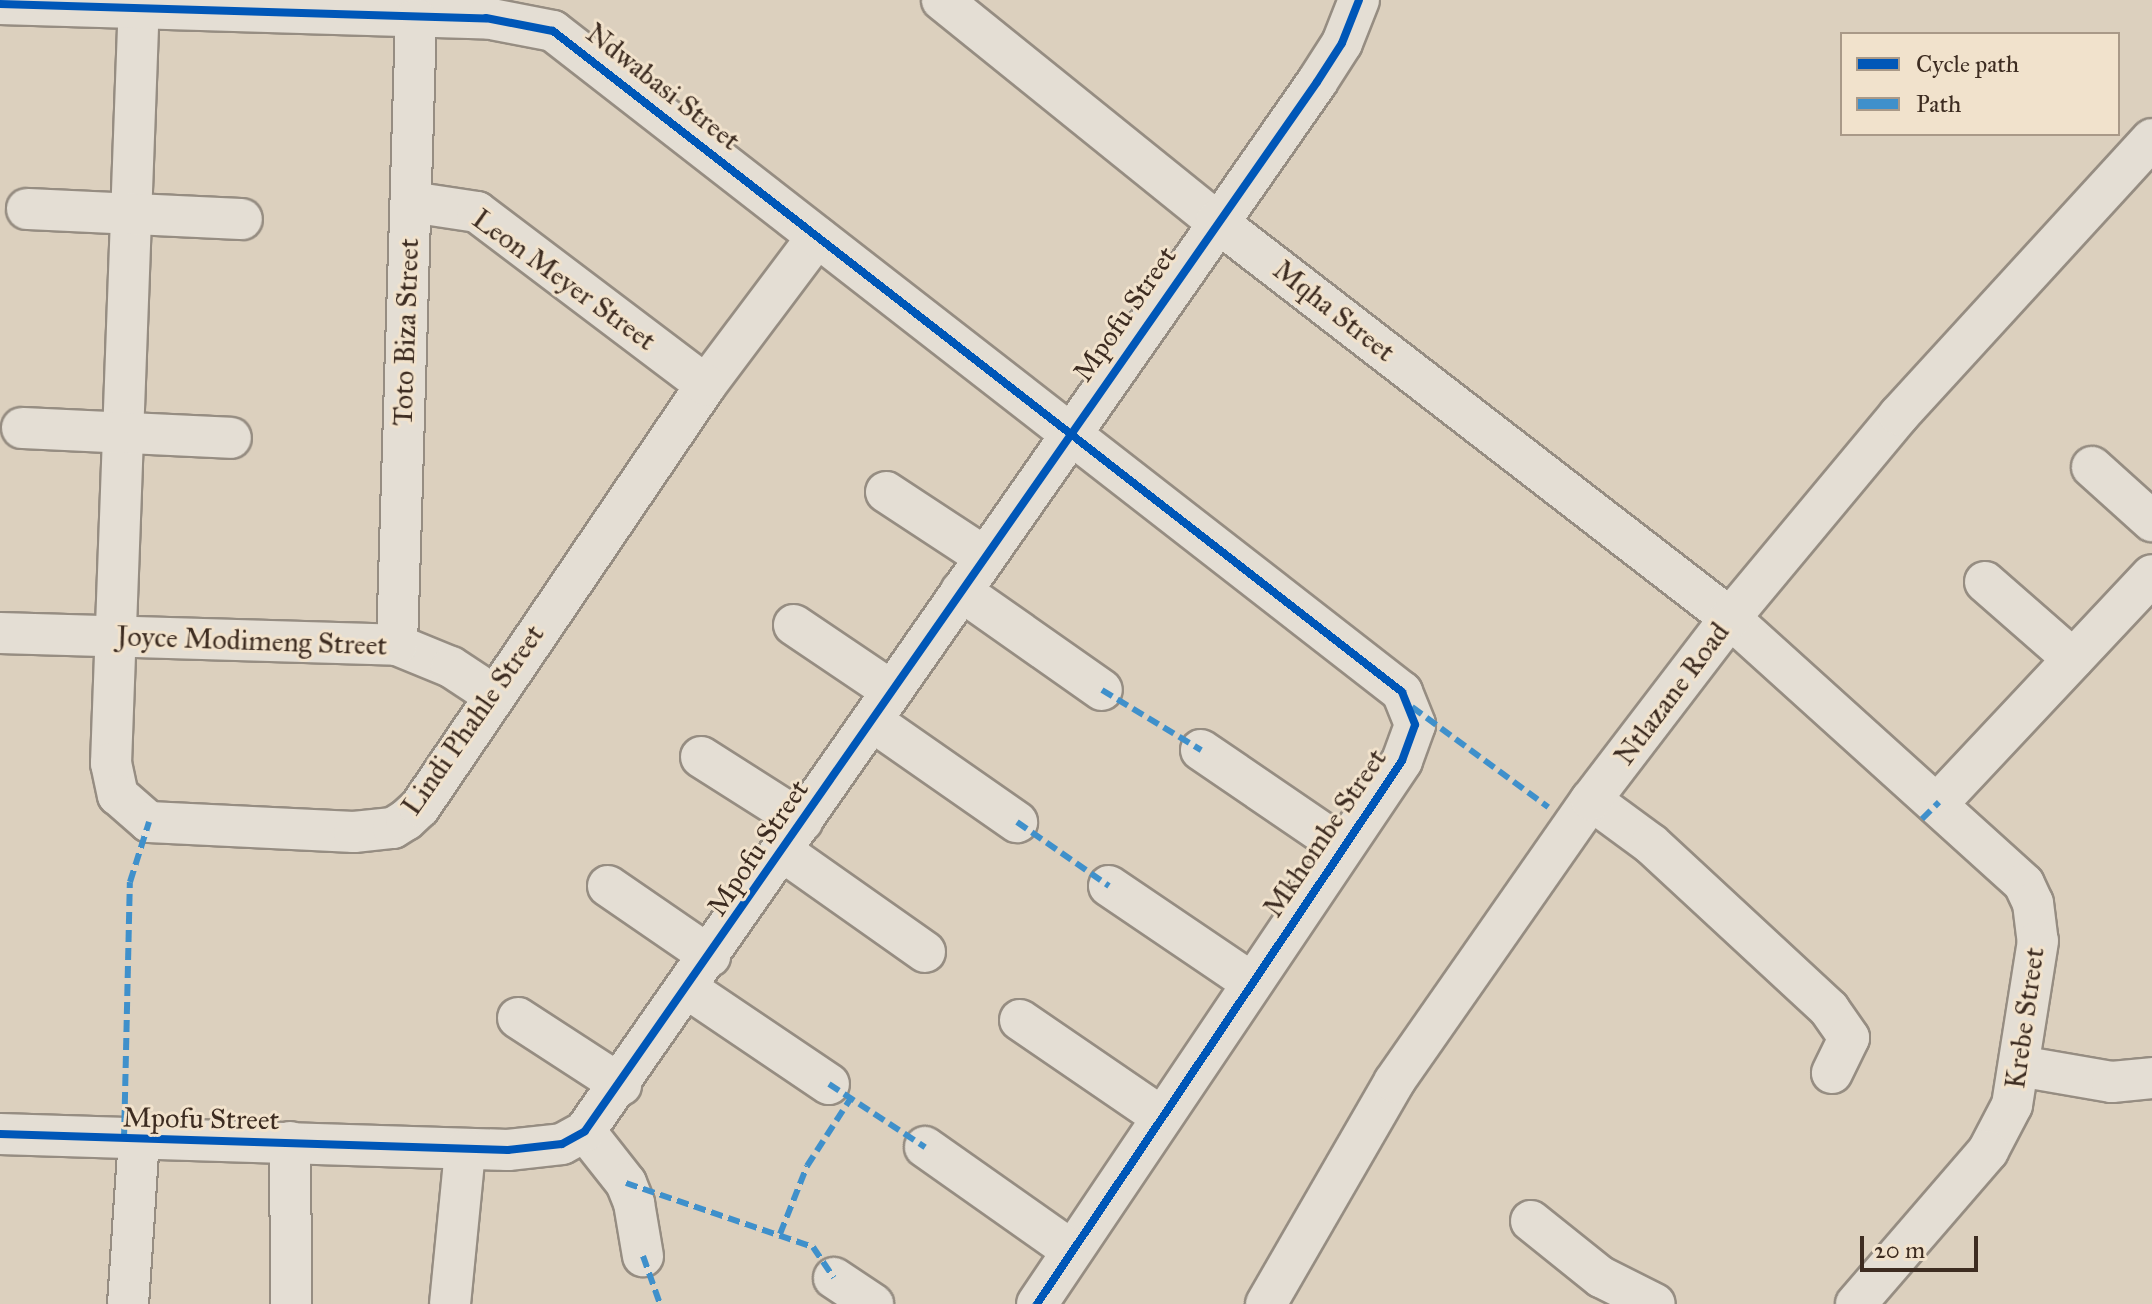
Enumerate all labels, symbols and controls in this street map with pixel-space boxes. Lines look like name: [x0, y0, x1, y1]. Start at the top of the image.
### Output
street label: Ndwabasi Street: [579, 16, 747, 158]
legend: [1840, 32, 2120, 136]
text: Cycle path: [1916, 49, 2019, 79]
text: Path: [1916, 89, 1961, 119]
street label: Leon Meyer Street: [466, 202, 662, 358]
street label: Toto Biza Street: [386, 238, 426, 426]
street label: Mpofu Street: [1066, 240, 1184, 388]
street label: Mqha Street: [1267, 253, 1401, 369]
street label: Ntlazane Road: [1607, 616, 1737, 772]
street label: Lindi Phahle Street: [395, 618, 551, 822]
street label: Joyce Modimeng Street: [116, 619, 388, 663]
street label: Mkhombe Street: [1256, 742, 1394, 924]
street label: Mpofu Street: [700, 774, 816, 922]
street label: Krebe Street: [1998, 945, 2052, 1091]
street label: Mpofu Street: [122, 1101, 280, 1137]
scale bar: [1864, 1220, 1982, 1270]
text: 20 m: [1874, 1235, 1925, 1265]

